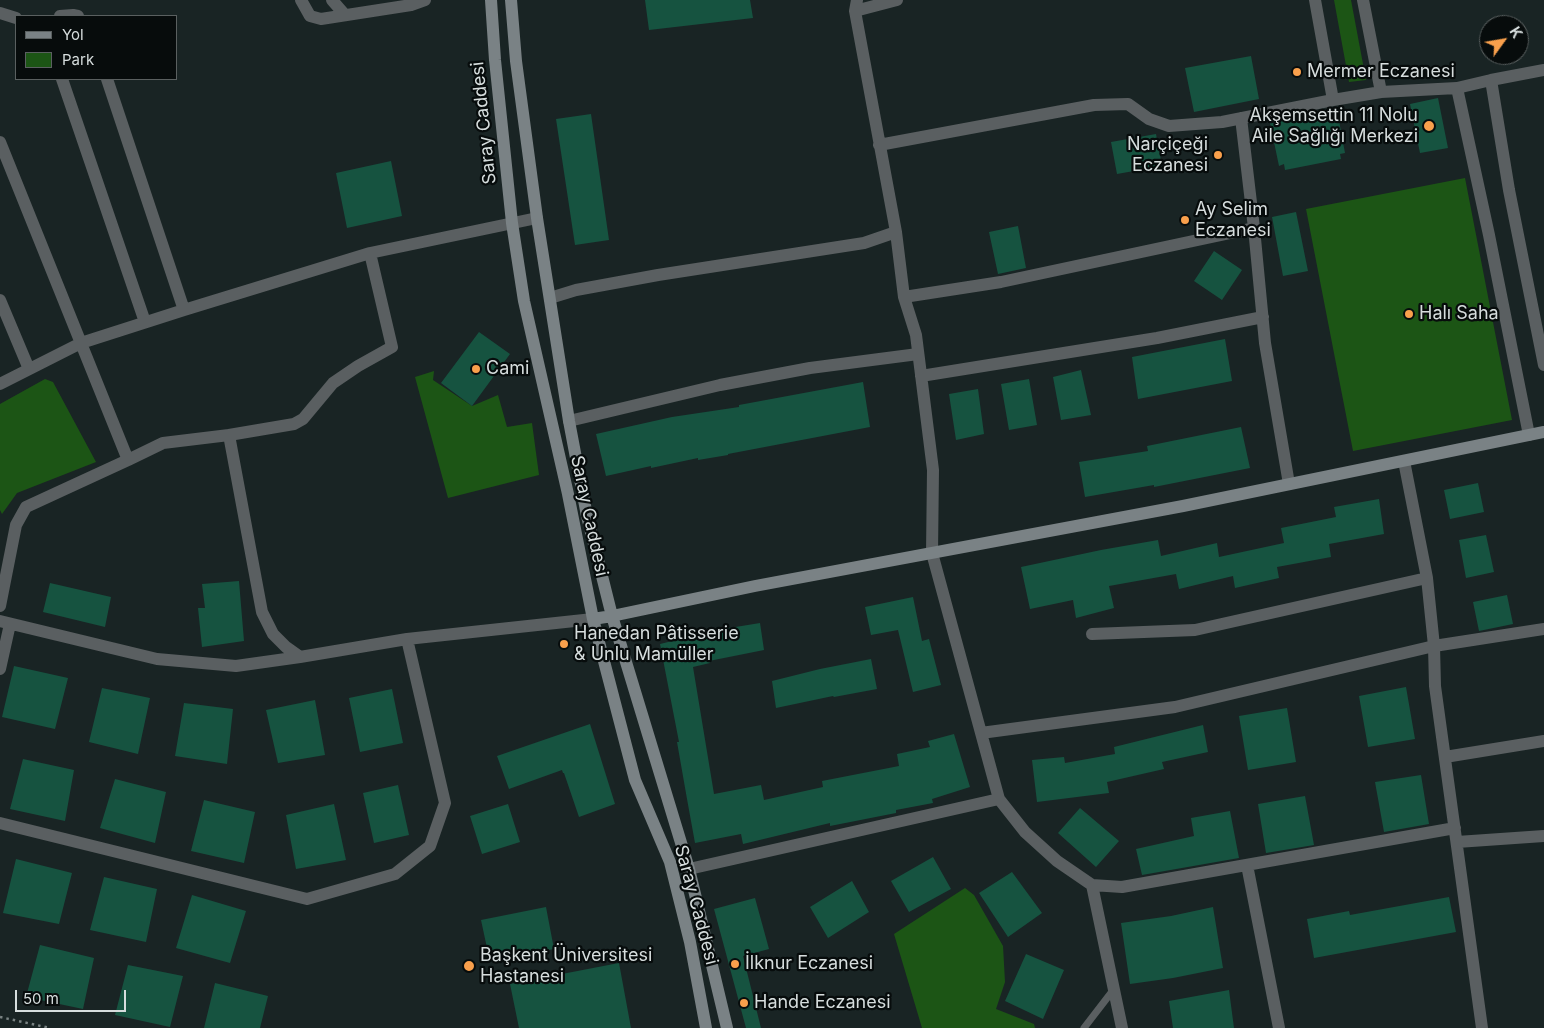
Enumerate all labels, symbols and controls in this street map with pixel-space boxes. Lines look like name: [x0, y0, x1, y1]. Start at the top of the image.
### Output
legend: [15, 15, 178, 80]
north arrow: [1479, 15, 1529, 65]
text: K: [1506, 24, 1526, 41]
text: Yol: [62, 25, 84, 44]
text: Park: [62, 50, 94, 69]
street label: Saray Caddesi: [467, 61, 501, 185]
place label: Mermer Eczanesi: [1307, 61, 1455, 83]
marker: Mermer Eczanesi: [1291, 66, 1303, 78]
place label: Akşemsettin 11 Nolu Aile Sağlığı Merkezi: [1249, 105, 1418, 148]
marker: Akşemsettin 11 Nolu Aile Sağlığı Merkezi: [1422, 119, 1436, 133]
place label: Narçiçeği Eczanesi: [1127, 134, 1208, 176]
marker: Narçiçeği Eczanesi: [1212, 149, 1224, 161]
place label: Ay Selim Eczanesi: [1195, 199, 1271, 242]
marker: Ay Selim Eczanesi: [1179, 214, 1191, 226]
place label: Halı Saha: [1419, 303, 1499, 325]
marker: Halı Saha: [1403, 308, 1415, 320]
place label: Cami: [486, 358, 529, 380]
marker: Cami: [470, 363, 482, 375]
street label: Saray Caddesi: [566, 454, 612, 578]
place label: Hanedan Pâtisserie & Unlu Mamüller: [574, 623, 739, 666]
marker: Hanedan Pâtisserie & Unlu Mamüller: [558, 638, 570, 650]
street label: Saray Caddesi: [670, 843, 722, 967]
place label: Başkent Üniversitesi Hastanesi: [480, 945, 652, 988]
place label: İlknur Eczanesi: [745, 953, 873, 975]
marker: İlknur Eczanesi: [729, 958, 741, 970]
marker: Başkent Üniversitesi Hastanesi: [462, 959, 476, 973]
scale bar: [18, 980, 129, 1012]
text: 50 m: [23, 989, 59, 1008]
place label: Hande Eczanesi: [754, 992, 891, 1014]
marker: Hande Eczanesi: [738, 997, 750, 1009]

